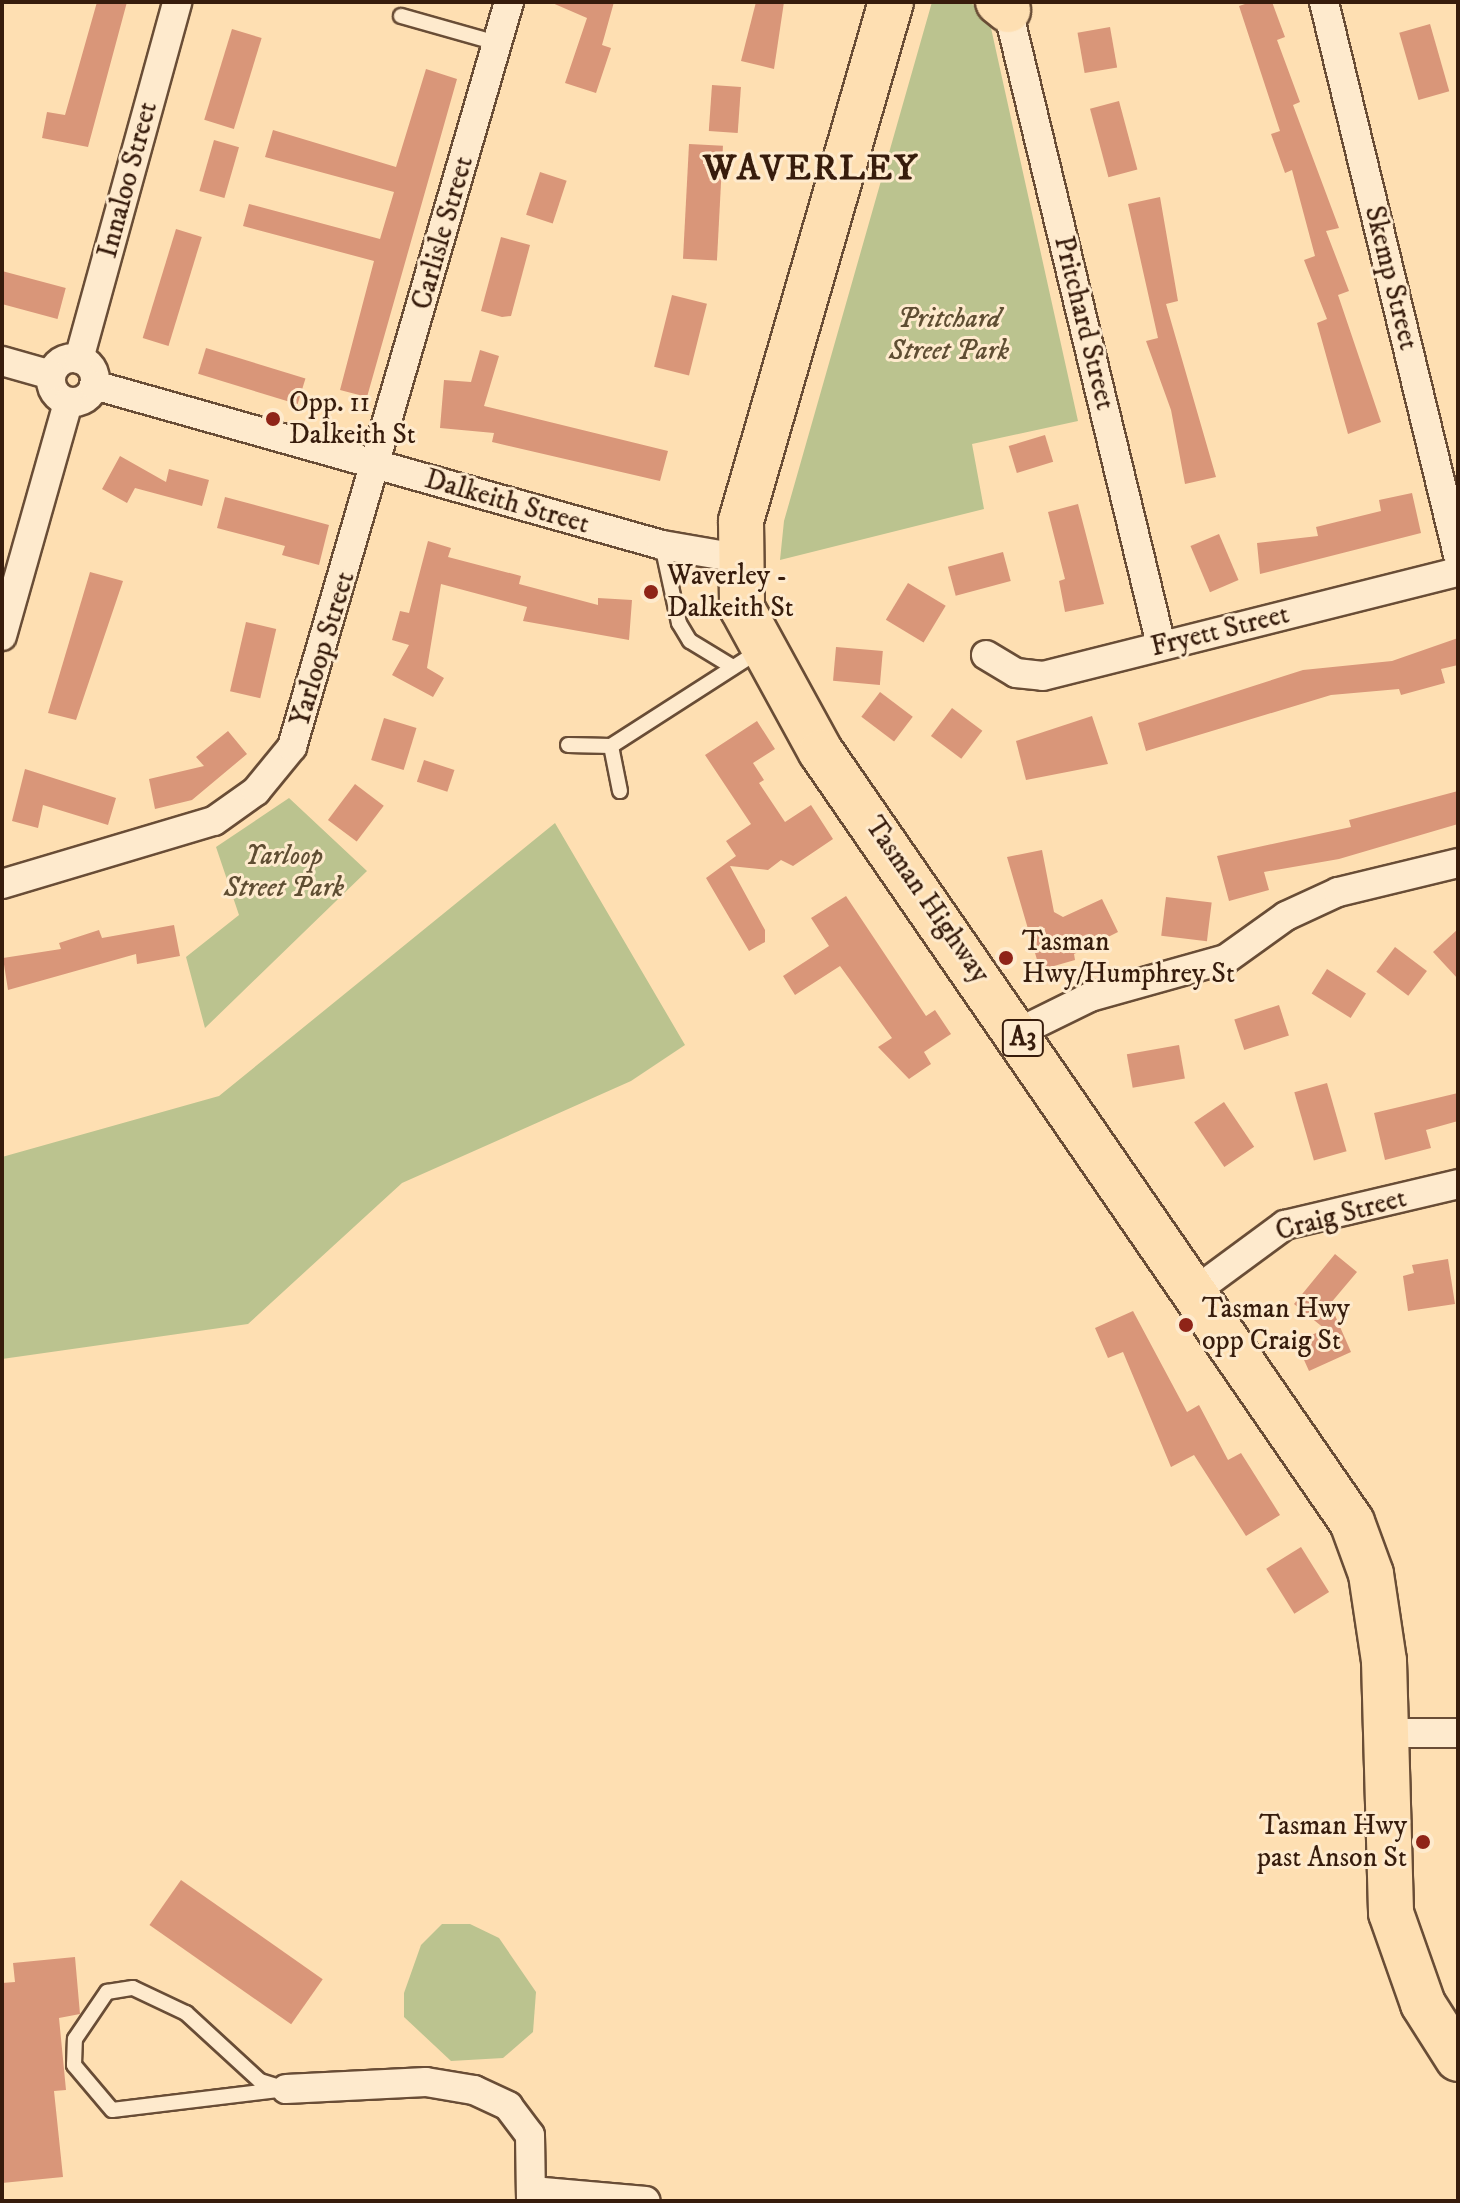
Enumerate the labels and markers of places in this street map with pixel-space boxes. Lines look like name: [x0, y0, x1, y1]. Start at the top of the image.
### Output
place label: Opp. 11 Dalkeith St: [289, 386, 416, 452]
marker: Opp. 11 Dalkeith St: [264, 410, 282, 428]
place label: Waverley - Dalkeith St: [667, 559, 794, 625]
marker: Waverley - Dalkeith St: [642, 583, 660, 601]
place label: Tasman Hwy/Humphrey St: [1022, 925, 1235, 991]
marker: Tasman Hwy/Humphrey St: [997, 949, 1015, 967]
place label: Tasman Hwy opp Craig St: [1202, 1292, 1350, 1358]
marker: Tasman Hwy opp Craig St: [1177, 1316, 1195, 1334]
place label: Tasman Hwy past Anson St: [1257, 1809, 1407, 1875]
marker: Tasman Hwy past Anson St: [1414, 1833, 1432, 1851]

